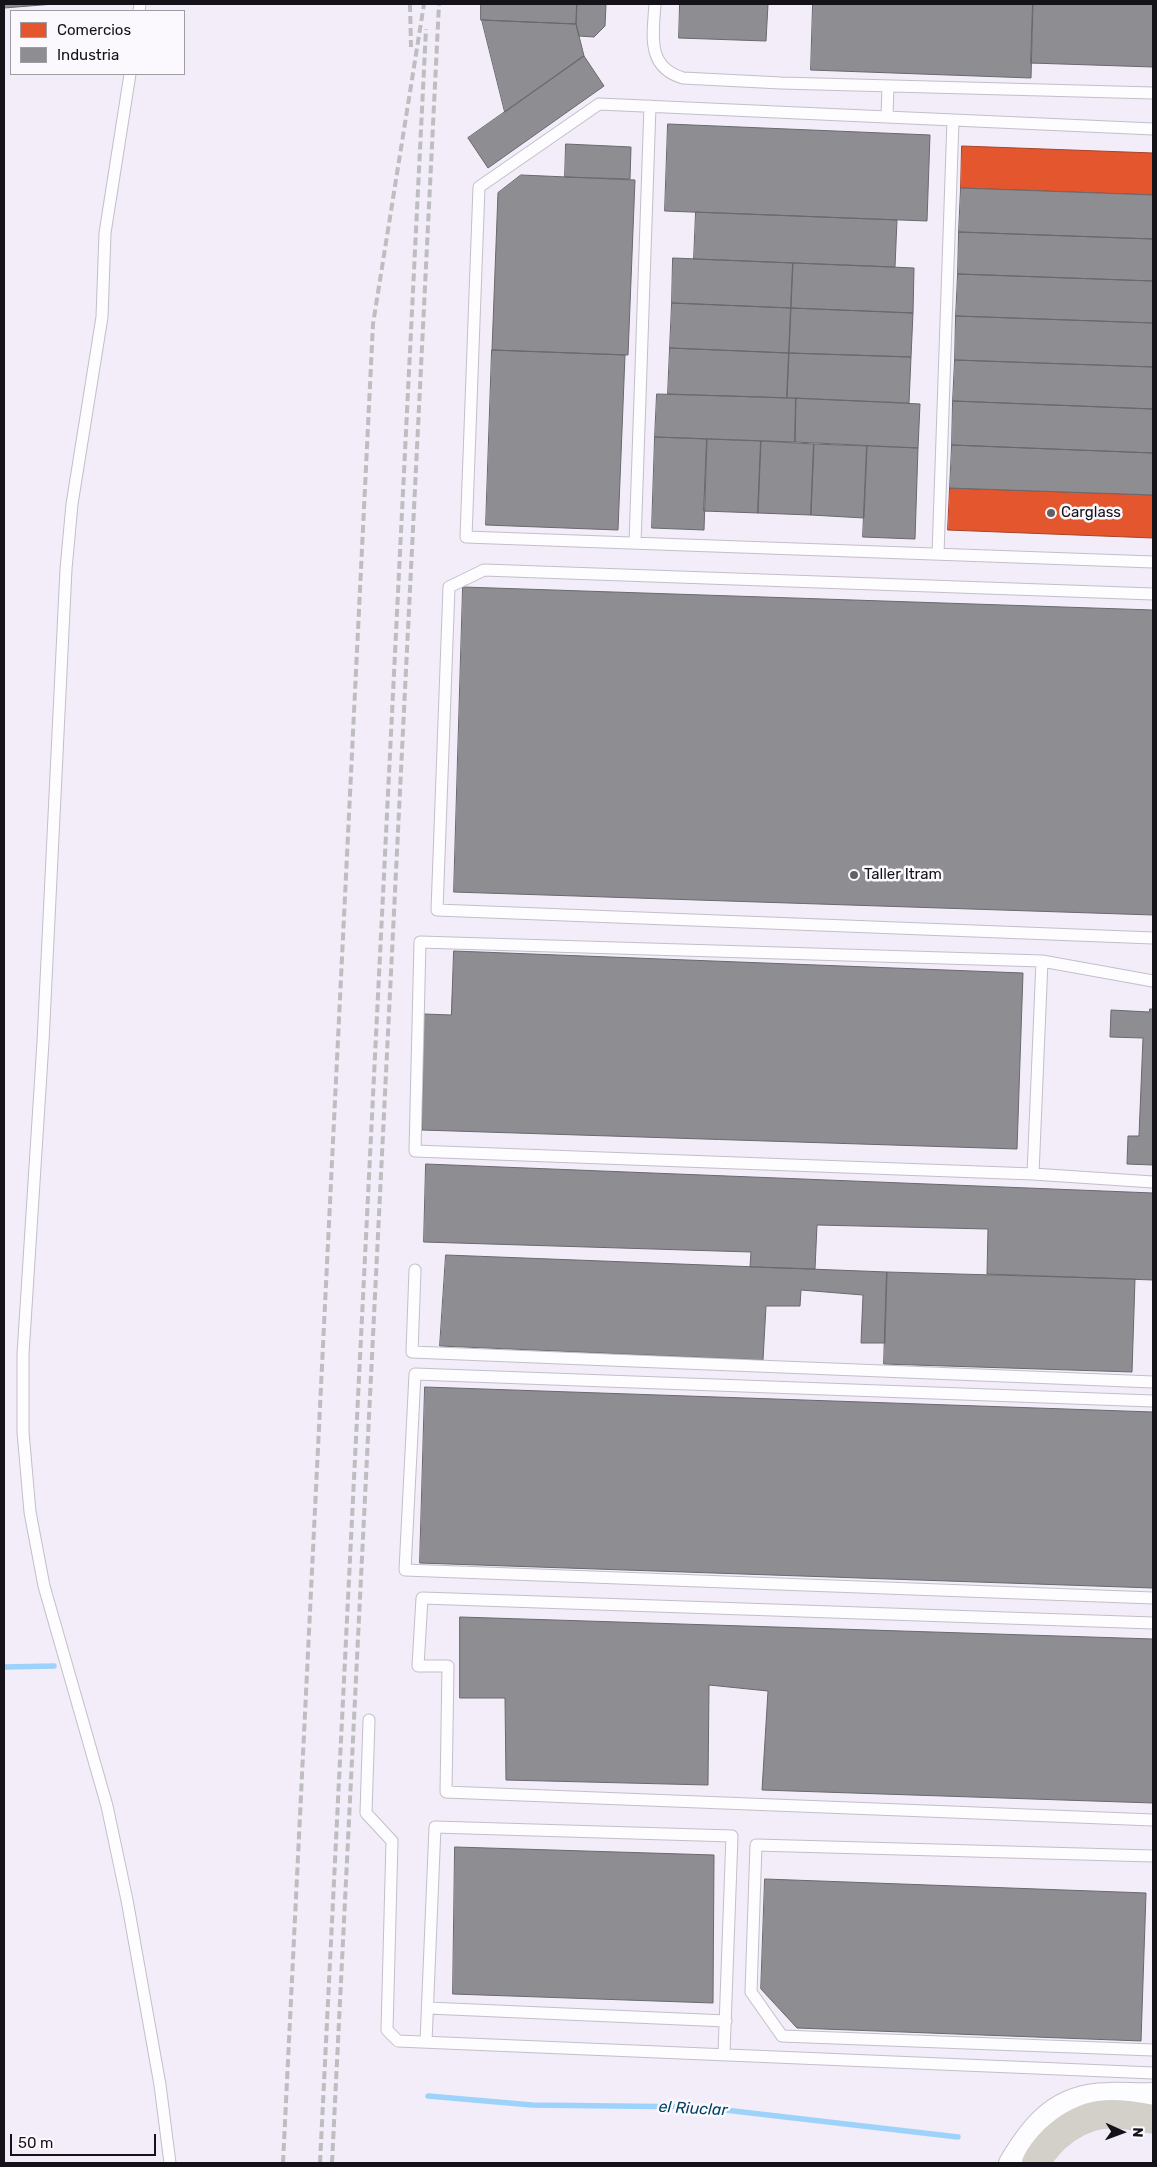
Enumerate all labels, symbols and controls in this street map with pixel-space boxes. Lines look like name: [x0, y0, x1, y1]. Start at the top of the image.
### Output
legend: [10, 10, 185, 75]
text: Comercios: [57, 21, 131, 39]
text: Industria: [57, 46, 119, 64]
place label: Carglass: [1061, 504, 1121, 522]
marker: Carglass: [1045, 507, 1057, 519]
place label: Taller Itram: [864, 866, 942, 884]
marker: Taller Itram: [848, 869, 860, 881]
water label: el Riuclar: [658, 2098, 728, 2120]
north arrow: [1097, 2107, 1147, 2157]
scale bar: [12, 2124, 159, 2156]
text: N: [1129, 2127, 1146, 2138]
text: 50 m: [18, 2134, 53, 2152]

